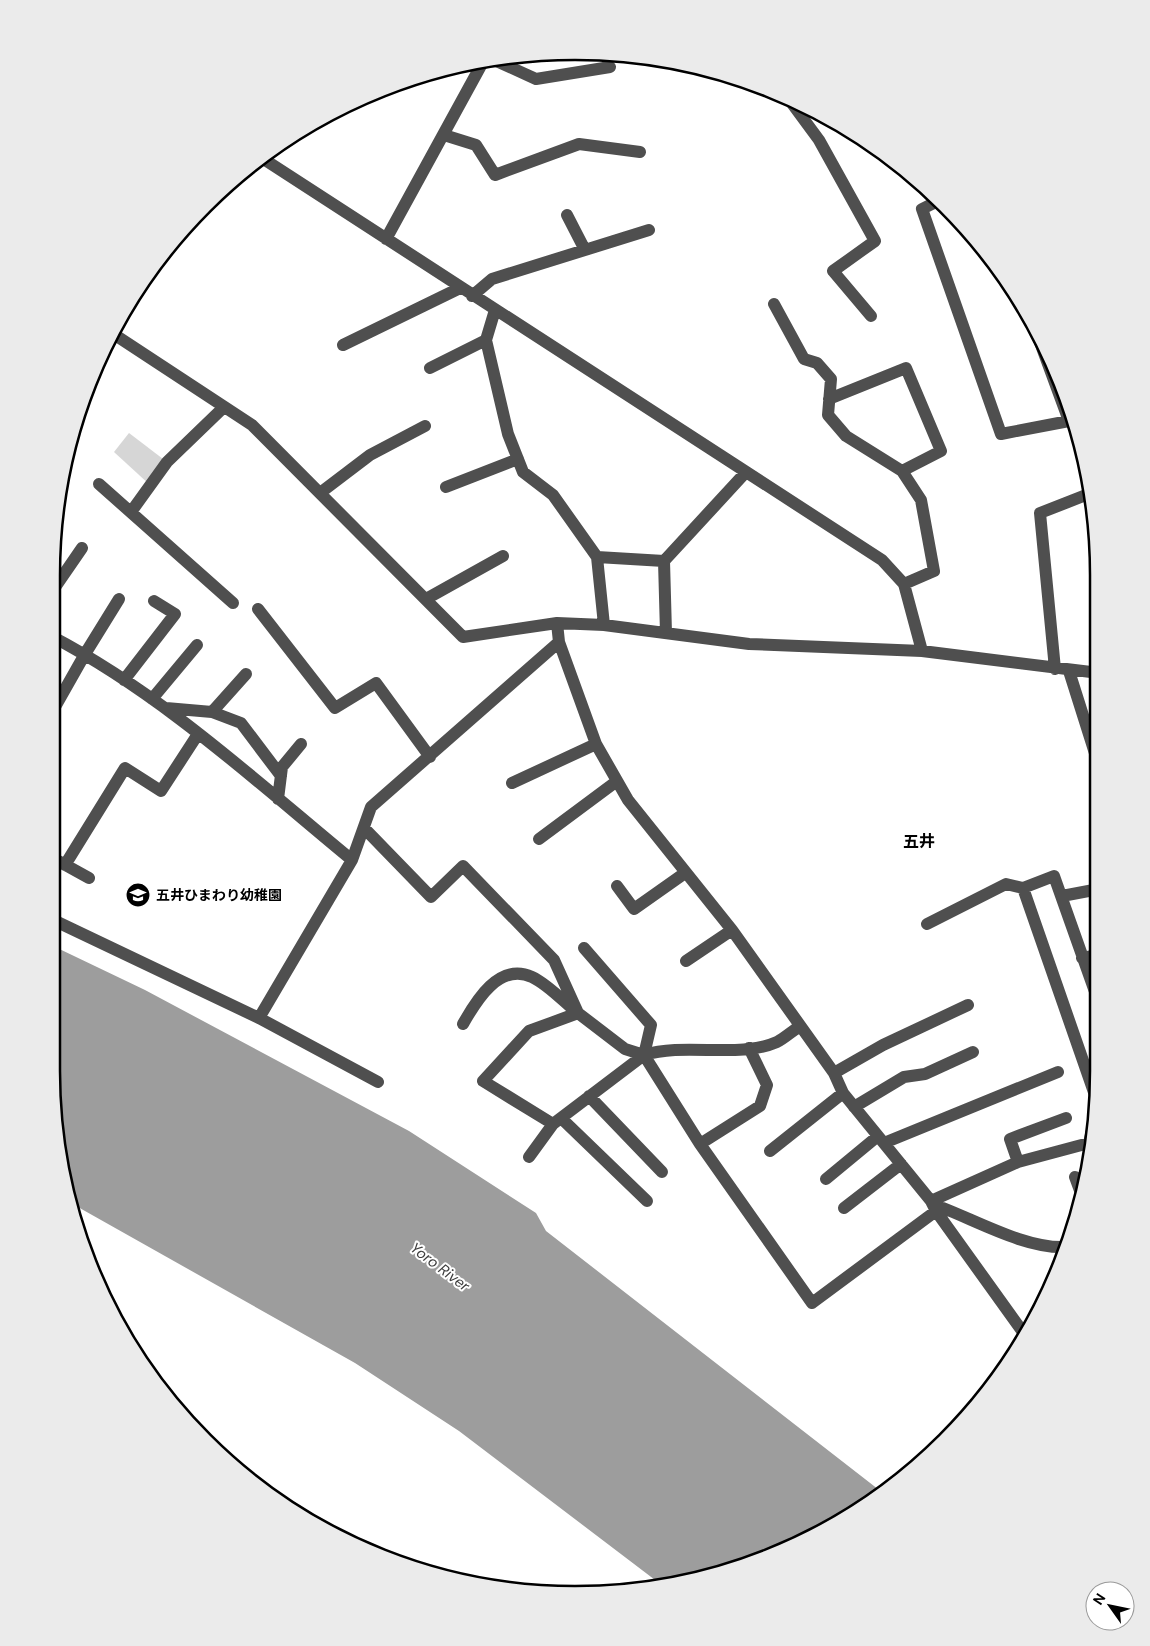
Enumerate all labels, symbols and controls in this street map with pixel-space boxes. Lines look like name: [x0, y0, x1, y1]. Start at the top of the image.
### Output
district label: 五井: [903, 831, 935, 852]
school or university icon: 五井ひまわり幼稚園: [125, 882, 151, 908]
place label: 五井ひまわり幼稚園: [156, 886, 282, 904]
water label: Yoro River: [406, 1238, 474, 1296]
north arrow: [1085, 1581, 1135, 1631]
text: N: [1089, 1590, 1109, 1608]

